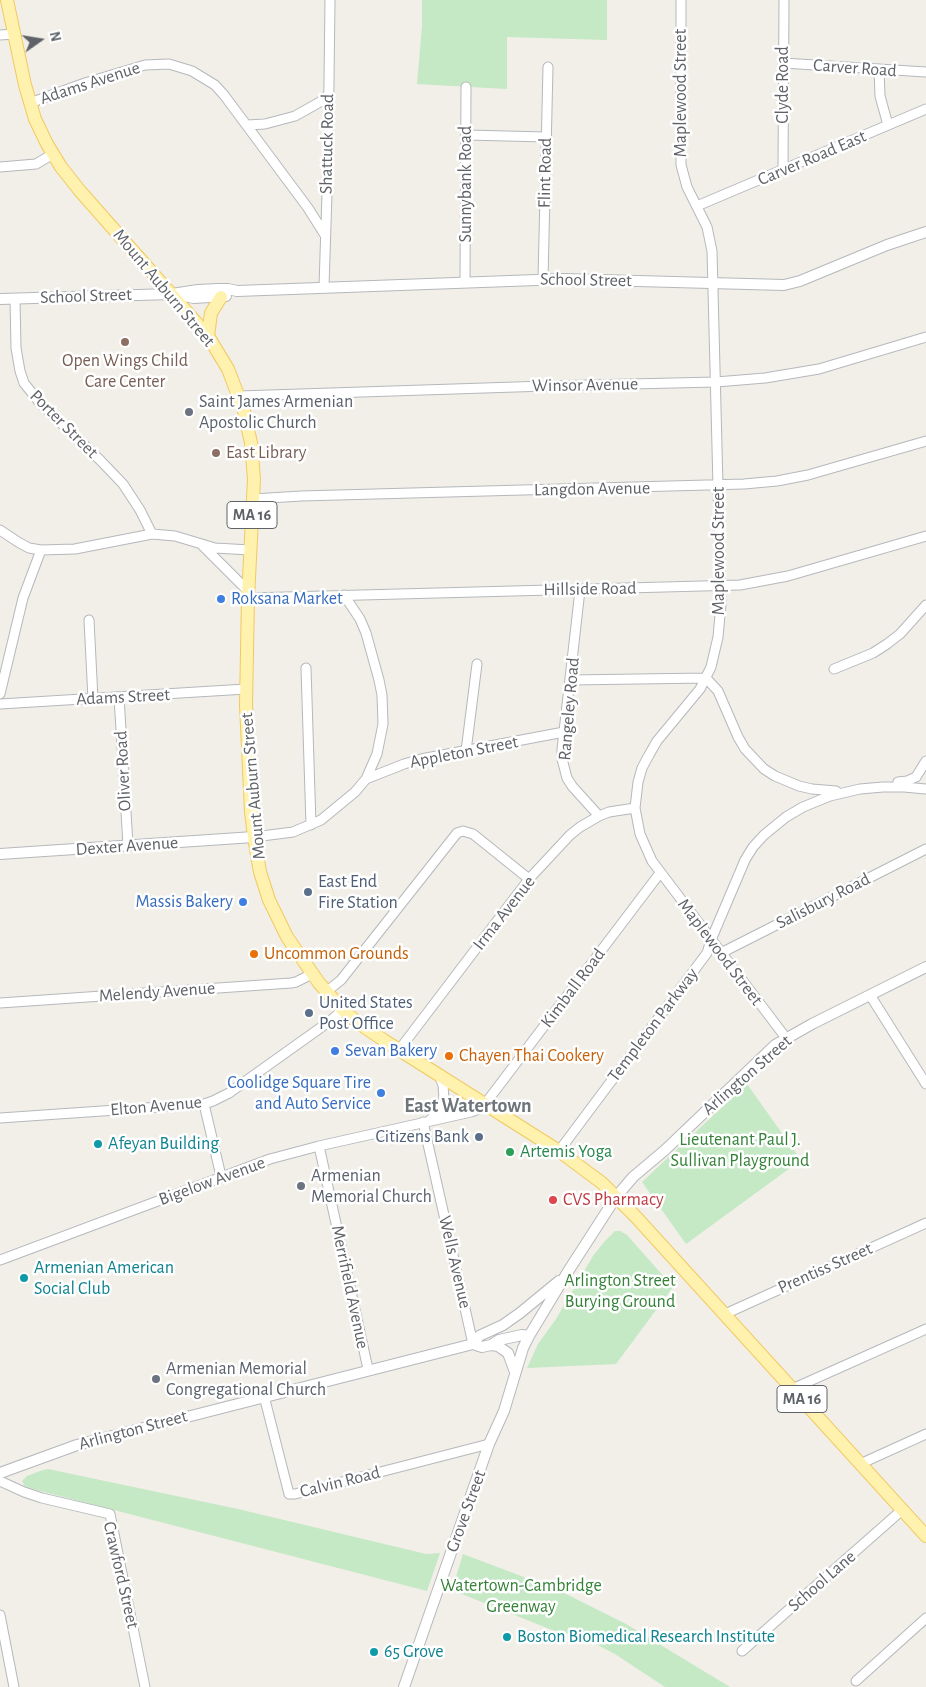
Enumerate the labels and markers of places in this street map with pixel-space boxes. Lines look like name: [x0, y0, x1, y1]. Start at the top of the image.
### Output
marker: Open Wings Child Care Center: [119, 336, 131, 348]
place label: Open Wings Child Care Center: [62, 350, 188, 392]
place label: Saint James Armenian Apostolic Church: [199, 391, 353, 434]
marker: Saint James Armenian Apostolic Church: [183, 406, 195, 418]
place label: East Library: [226, 442, 306, 464]
marker: East Library: [210, 447, 222, 459]
place label: Roksana Market: [231, 588, 343, 610]
marker: Roksana Market: [215, 593, 227, 605]
place label: East End Fire Station: [318, 871, 398, 914]
marker: East End Fire Station: [302, 886, 314, 898]
place label: Massis Bakery: [135, 891, 233, 913]
marker: Massis Bakery: [237, 896, 249, 908]
place label: Uncommon Grounds: [264, 943, 409, 965]
marker: Uncommon Grounds: [248, 948, 260, 960]
place label: United States Post Office: [319, 992, 413, 1034]
marker: United States Post Office: [303, 1007, 315, 1019]
place label: Sevan Bakery: [345, 1040, 437, 1062]
marker: Sevan Bakery: [329, 1045, 341, 1057]
place label: Chayen Thai Cookery: [459, 1045, 604, 1067]
marker: Chayen Thai Cookery: [443, 1050, 455, 1062]
place label: Coolidge Square Tire and Auto Service: [227, 1072, 371, 1114]
marker: Coolidge Square Tire and Auto Service: [375, 1087, 387, 1099]
place label: Citizens Bank: [376, 1126, 469, 1148]
marker: Citizens Bank: [473, 1131, 485, 1143]
place label: Afeyan Building: [108, 1133, 219, 1155]
marker: Afeyan Building: [92, 1138, 104, 1150]
place label: Artemis Yoga: [520, 1141, 612, 1163]
marker: Artemis Yoga: [504, 1146, 516, 1158]
place label: Armenian Memorial Church: [311, 1165, 432, 1208]
marker: Armenian Memorial Church: [295, 1180, 307, 1192]
place label: CVS Pharmacy: [563, 1189, 664, 1211]
marker: CVS Pharmacy: [547, 1194, 559, 1206]
place label: Armenian American Social Club: [34, 1257, 174, 1300]
marker: Armenian American Social Club: [18, 1272, 30, 1284]
place label: Armenian Memorial Congregational Church: [166, 1358, 326, 1400]
marker: Armenian Memorial Congregational Church: [150, 1373, 162, 1385]
place label: Boston Biomedical Research Institute: [517, 1626, 775, 1648]
marker: Boston Biomedical Research Institute: [501, 1631, 513, 1643]
place label: 65 Grove: [384, 1641, 443, 1663]
marker: 65 Grove: [368, 1646, 380, 1658]

